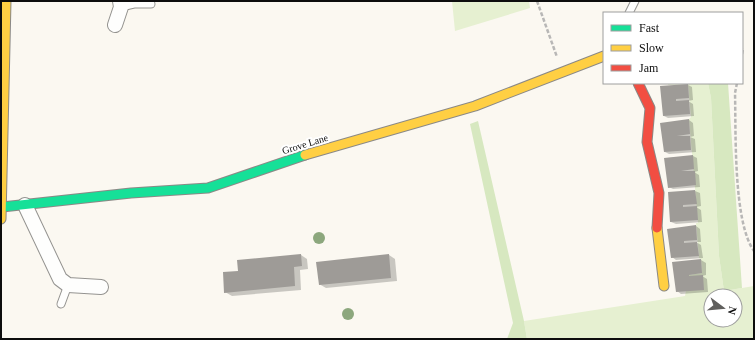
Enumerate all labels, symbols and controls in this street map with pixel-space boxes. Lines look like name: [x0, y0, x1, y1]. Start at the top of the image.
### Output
legend: [603, 12, 743, 84]
text: Fast: [639, 21, 660, 35]
text: Slow: [639, 41, 664, 55]
text: Jam: [639, 61, 659, 75]
street label: Grove Lane: [281, 132, 330, 156]
north arrow: [703, 288, 743, 328]
text: N: [726, 305, 739, 316]

